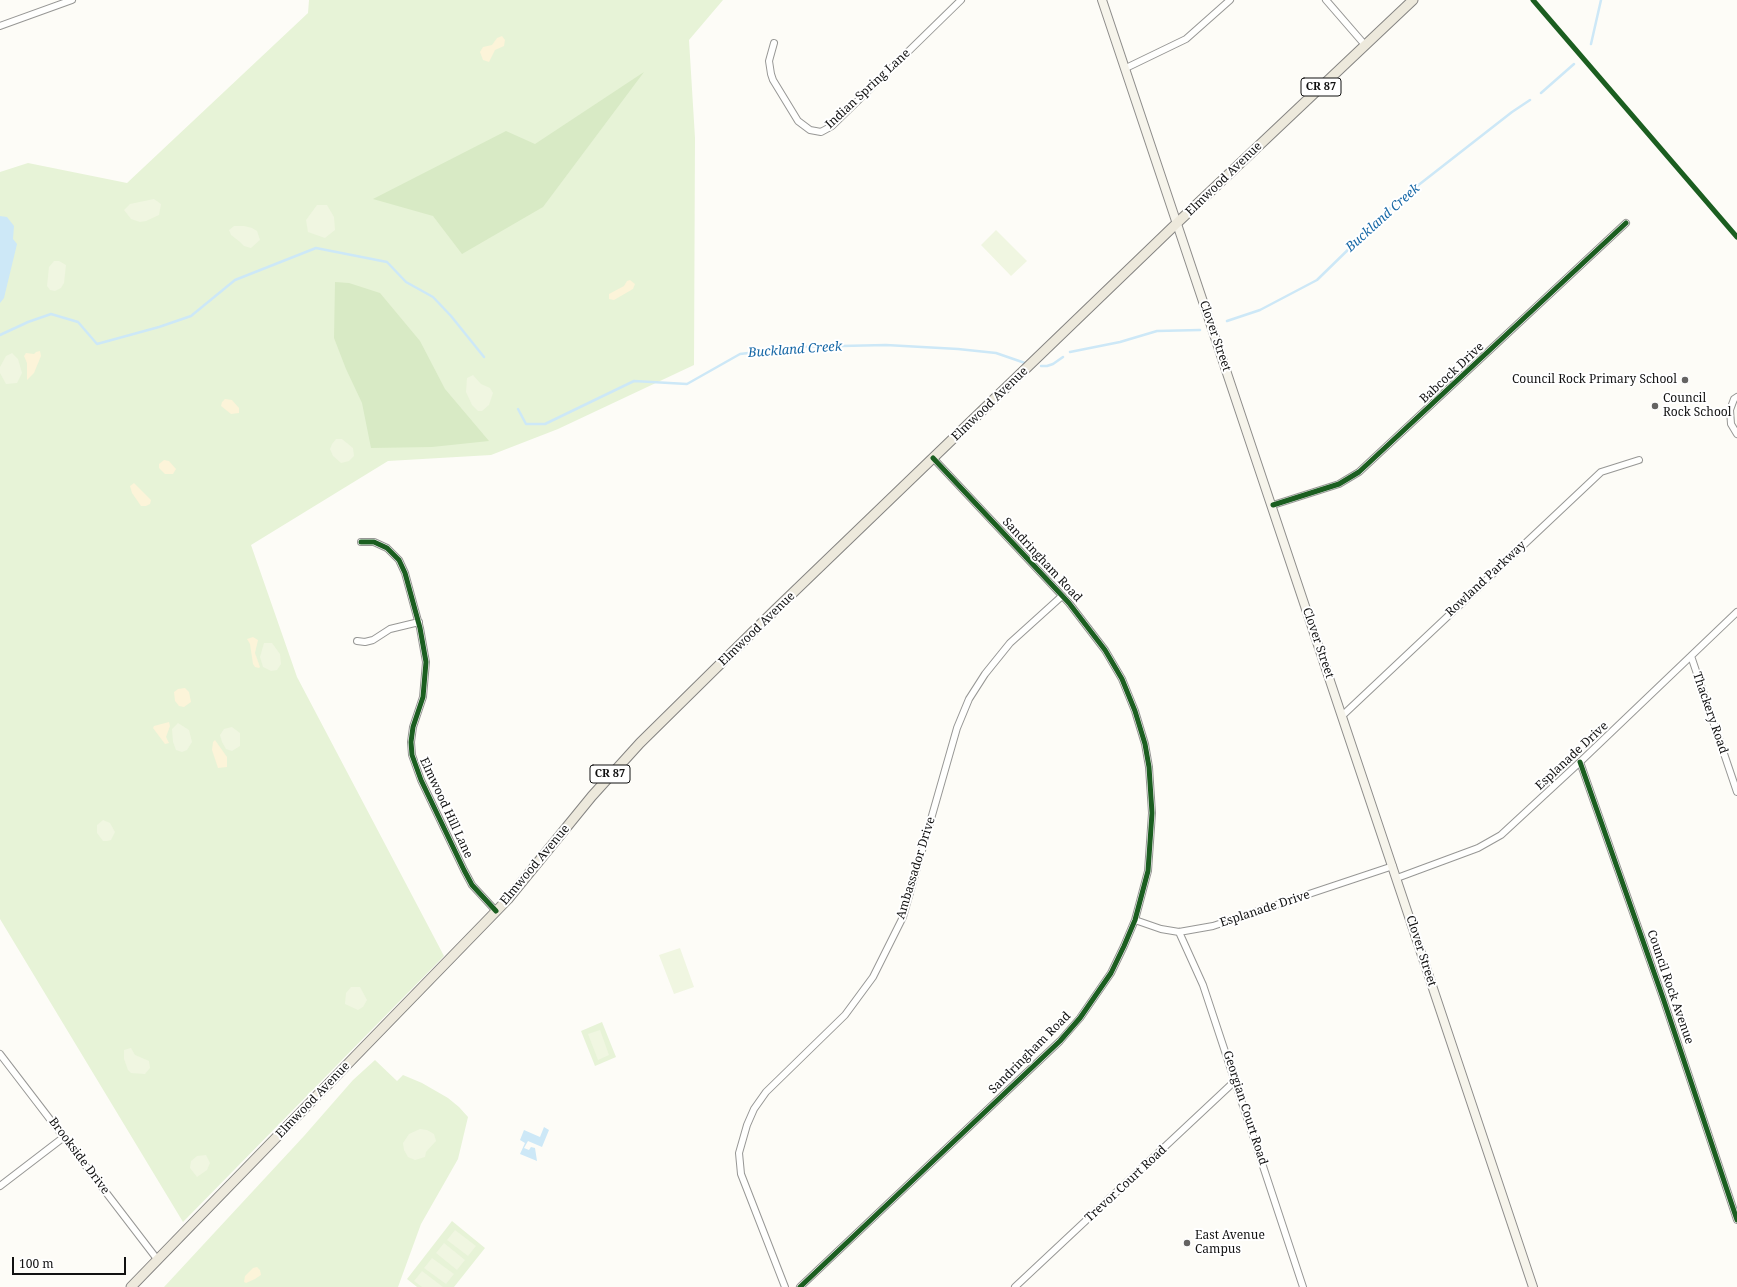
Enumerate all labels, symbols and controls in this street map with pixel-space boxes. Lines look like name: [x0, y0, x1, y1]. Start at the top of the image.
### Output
street label: Indian Spring Lane: [823, 46, 913, 132]
road number: CR 87: [1301, 78, 1341, 96]
street label: Elmwood Avenue: [1183, 139, 1265, 219]
water label: Buckland Creek: [1343, 181, 1423, 255]
street label: Clover Street: [1196, 299, 1234, 373]
water label: Buckland Creek: [747, 339, 843, 361]
street label: Babcock Drive: [1417, 340, 1487, 406]
street label: Elmwood Avenue: [949, 364, 1031, 444]
place label: Council Rock Primary School: [1512, 373, 1677, 387]
marker: Council Rock Primary School: [1680, 375, 1690, 385]
place label: Council Rock School: [1663, 392, 1731, 420]
marker: Council Rock School: [1650, 401, 1660, 411]
street label: Sandringham Road: [999, 515, 1085, 605]
street label: Rowland Parkway: [1443, 538, 1529, 620]
street label: Elmwood Avenue: [716, 589, 798, 669]
street label: Clover Street: [1299, 606, 1337, 680]
street label: Thackery Road: [1689, 670, 1731, 756]
street label: Esplanade Drive: [1533, 719, 1611, 793]
street label: Elmwood Hill Lane: [416, 755, 476, 861]
road number: CR 87: [590, 765, 630, 783]
street label: Ambassador Drive: [894, 815, 938, 921]
street label: Elmwood Avenue: [497, 822, 573, 908]
street label: Esplanade Drive: [1218, 888, 1312, 930]
street label: Clover Street: [1403, 914, 1439, 988]
street label: Council Rock Avenue: [1644, 928, 1696, 1046]
street label: Sandringham Road: [986, 1009, 1074, 1097]
street label: Georgian Court Road: [1220, 1049, 1270, 1167]
street label: Elmwood Avenue: [273, 1059, 353, 1141]
street label: Brookside Drive: [46, 1115, 112, 1197]
street label: Trevor Court Road: [1082, 1143, 1170, 1225]
place label: East Avenue Campus: [1195, 1229, 1265, 1257]
marker: East Avenue Campus: [1182, 1238, 1192, 1248]
scale bar: [14, 1249, 128, 1275]
text: 100 m: [19, 1255, 54, 1272]

